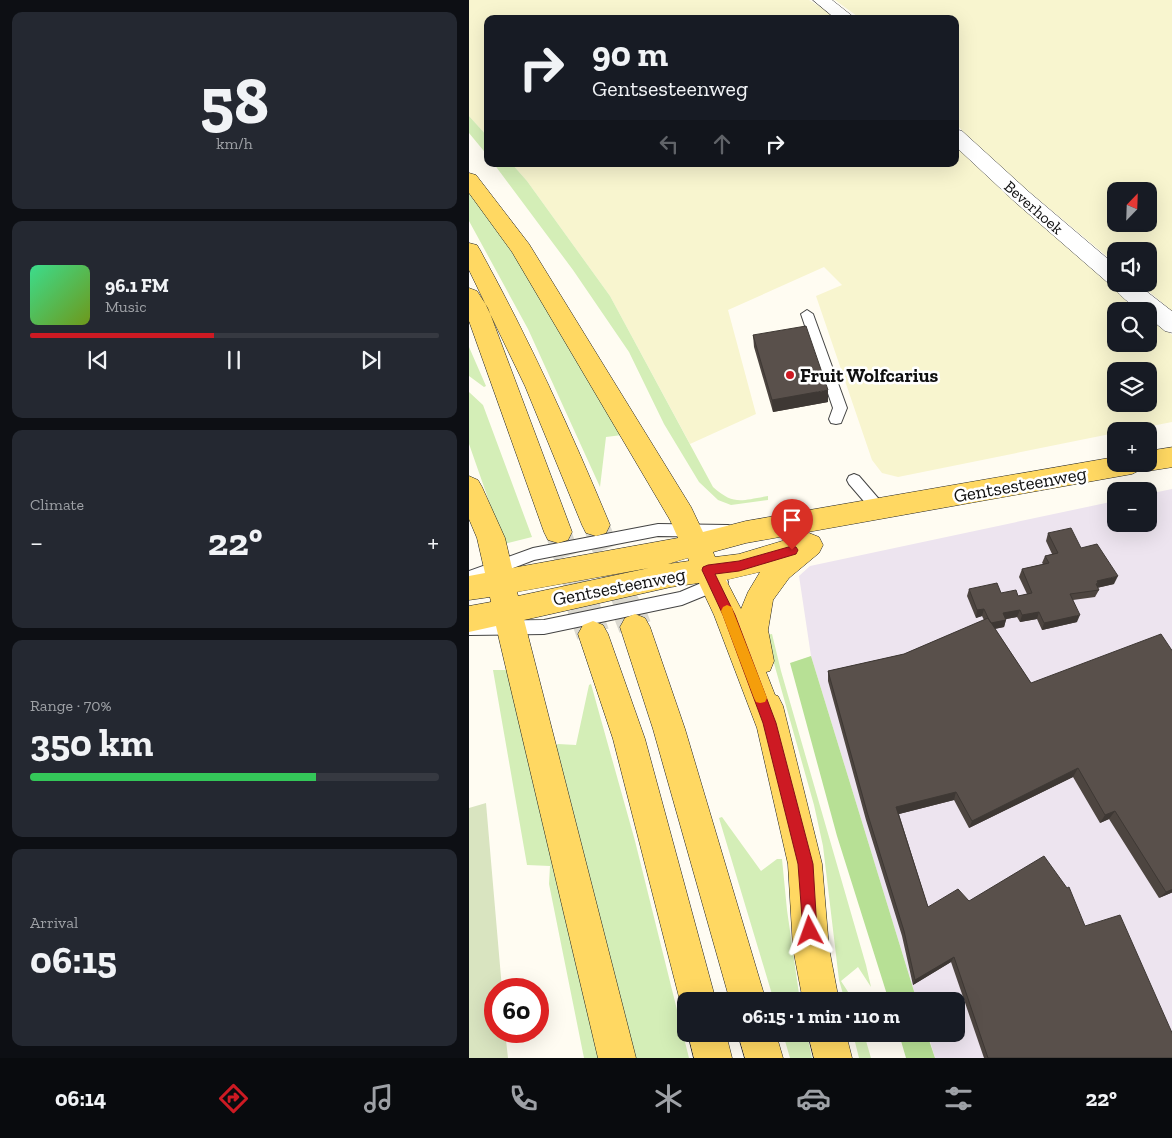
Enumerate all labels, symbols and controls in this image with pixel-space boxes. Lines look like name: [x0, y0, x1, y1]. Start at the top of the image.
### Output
text: 90 m: [592, 33, 668, 75]
icon: right: [509, 35, 574, 100]
text: 58: [200, 62, 269, 140]
text: Gentsesteenweg: [592, 75, 748, 102]
icon: left: [655, 130, 683, 158]
icon: ahead: [708, 130, 736, 158]
icon: right: [761, 130, 789, 158]
text: km/h: [216, 134, 253, 153]
street label: Beverhoek: [1000, 177, 1068, 239]
north arrow: [1107, 182, 1157, 232]
map controls: [1107, 182, 1157, 532]
button: sound: [1107, 242, 1157, 292]
text: 96.1 FM: [105, 274, 169, 297]
text: Music: [105, 297, 147, 316]
button: search: [1107, 302, 1157, 352]
icon: previous: [84, 346, 112, 374]
icon: pause: [220, 346, 248, 374]
icon: next: [357, 346, 385, 374]
button: layers: [1107, 362, 1157, 412]
place label: Fruit Wolfcarius: [800, 364, 939, 387]
marker: Fruit Wolfcarius: [784, 369, 796, 381]
button: +: [1107, 422, 1157, 472]
street label: Gentsesteenweg: [952, 461, 1089, 508]
button: −: [1107, 482, 1157, 532]
text: Climate: [30, 495, 84, 514]
pin: [771, 499, 813, 550]
icon: arrive: [778, 506, 806, 534]
text: 22°: [208, 519, 262, 565]
text: −: [30, 526, 43, 559]
text: +: [427, 526, 439, 559]
street label: Gentsesteenweg: [551, 562, 688, 611]
text: Range · 70%: [30, 696, 112, 715]
text: 350 km: [30, 720, 153, 766]
position arrow: [783, 904, 835, 956]
text: Arrival: [30, 913, 78, 932]
text: 06:15: [30, 937, 117, 983]
speed limit sign: 60: [484, 978, 549, 1043]
text: 06:15 · 1 min · 110 m: [742, 1005, 900, 1028]
icon: directions: [216, 1081, 251, 1116]
icon: music: [361, 1081, 396, 1116]
icon: phone: [506, 1081, 541, 1116]
icon: climate: [651, 1081, 686, 1116]
icon: car: [796, 1081, 831, 1116]
icon: filters: [941, 1081, 976, 1116]
text: 06:14: [55, 1085, 106, 1112]
text: 22°: [1085, 1085, 1117, 1112]

